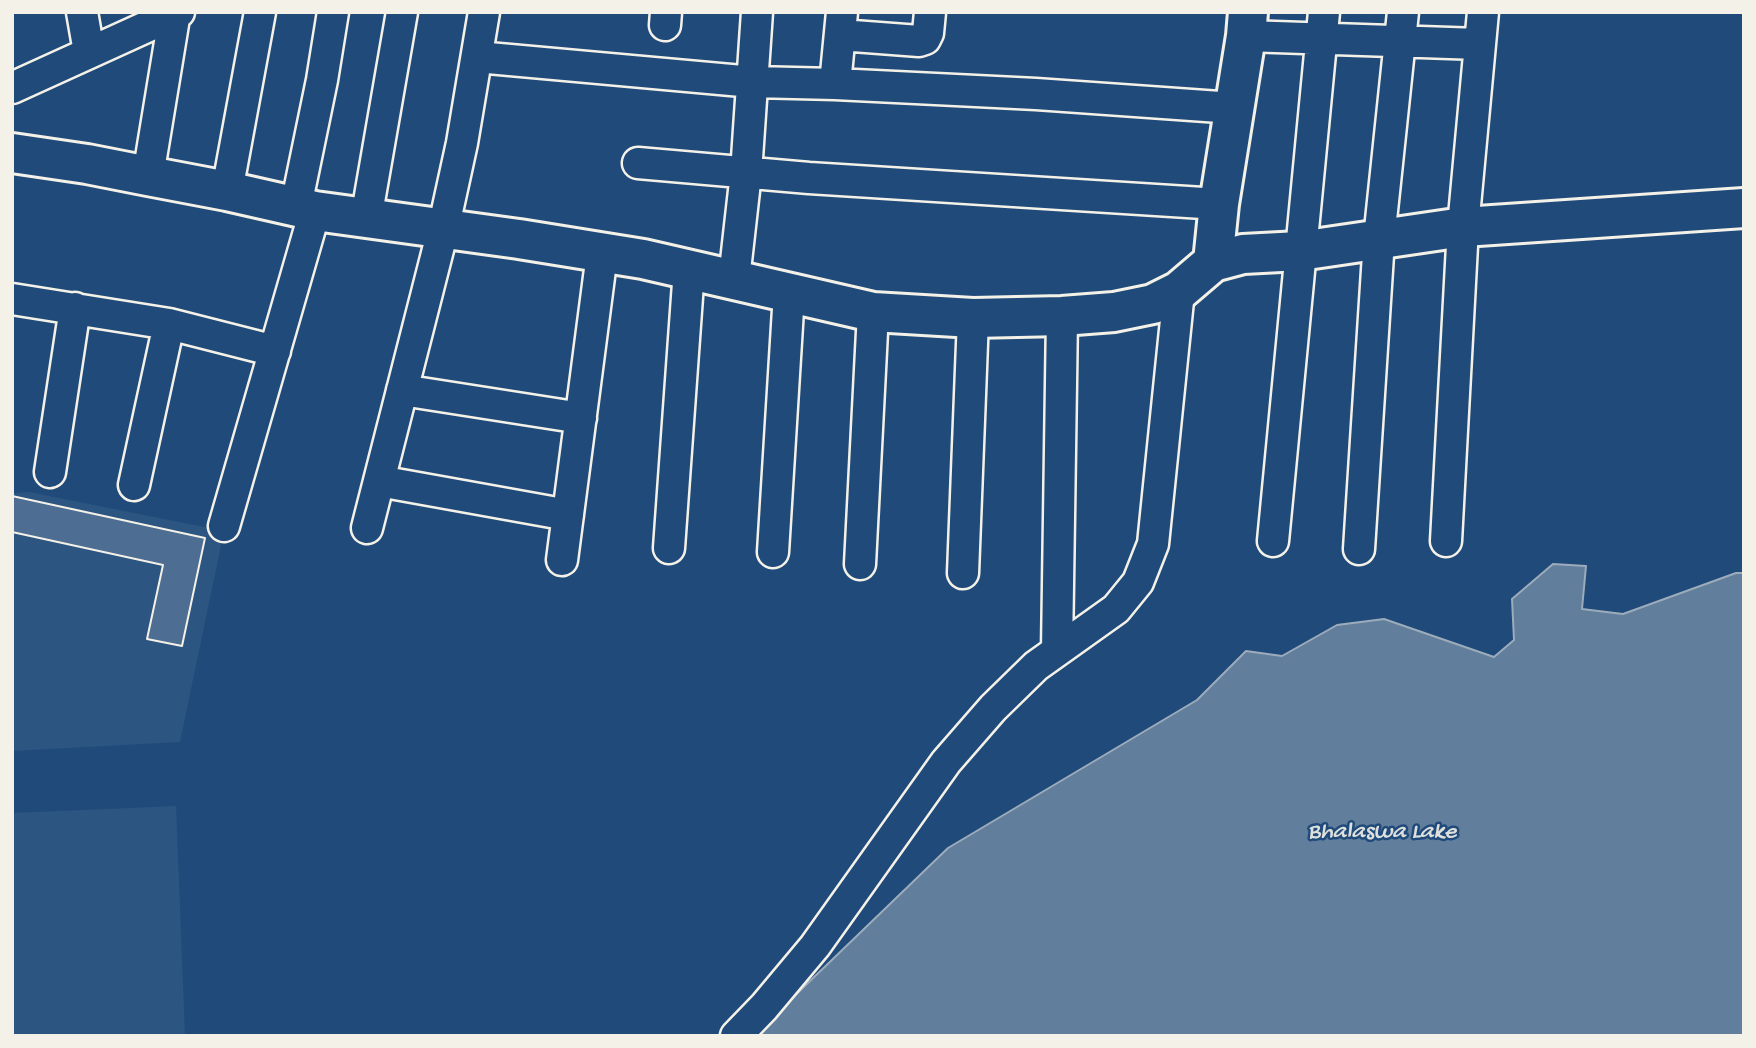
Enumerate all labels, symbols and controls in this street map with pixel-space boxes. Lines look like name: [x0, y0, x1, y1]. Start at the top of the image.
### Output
water label: Bhalaswa Lake: [1308, 819, 1456, 847]

